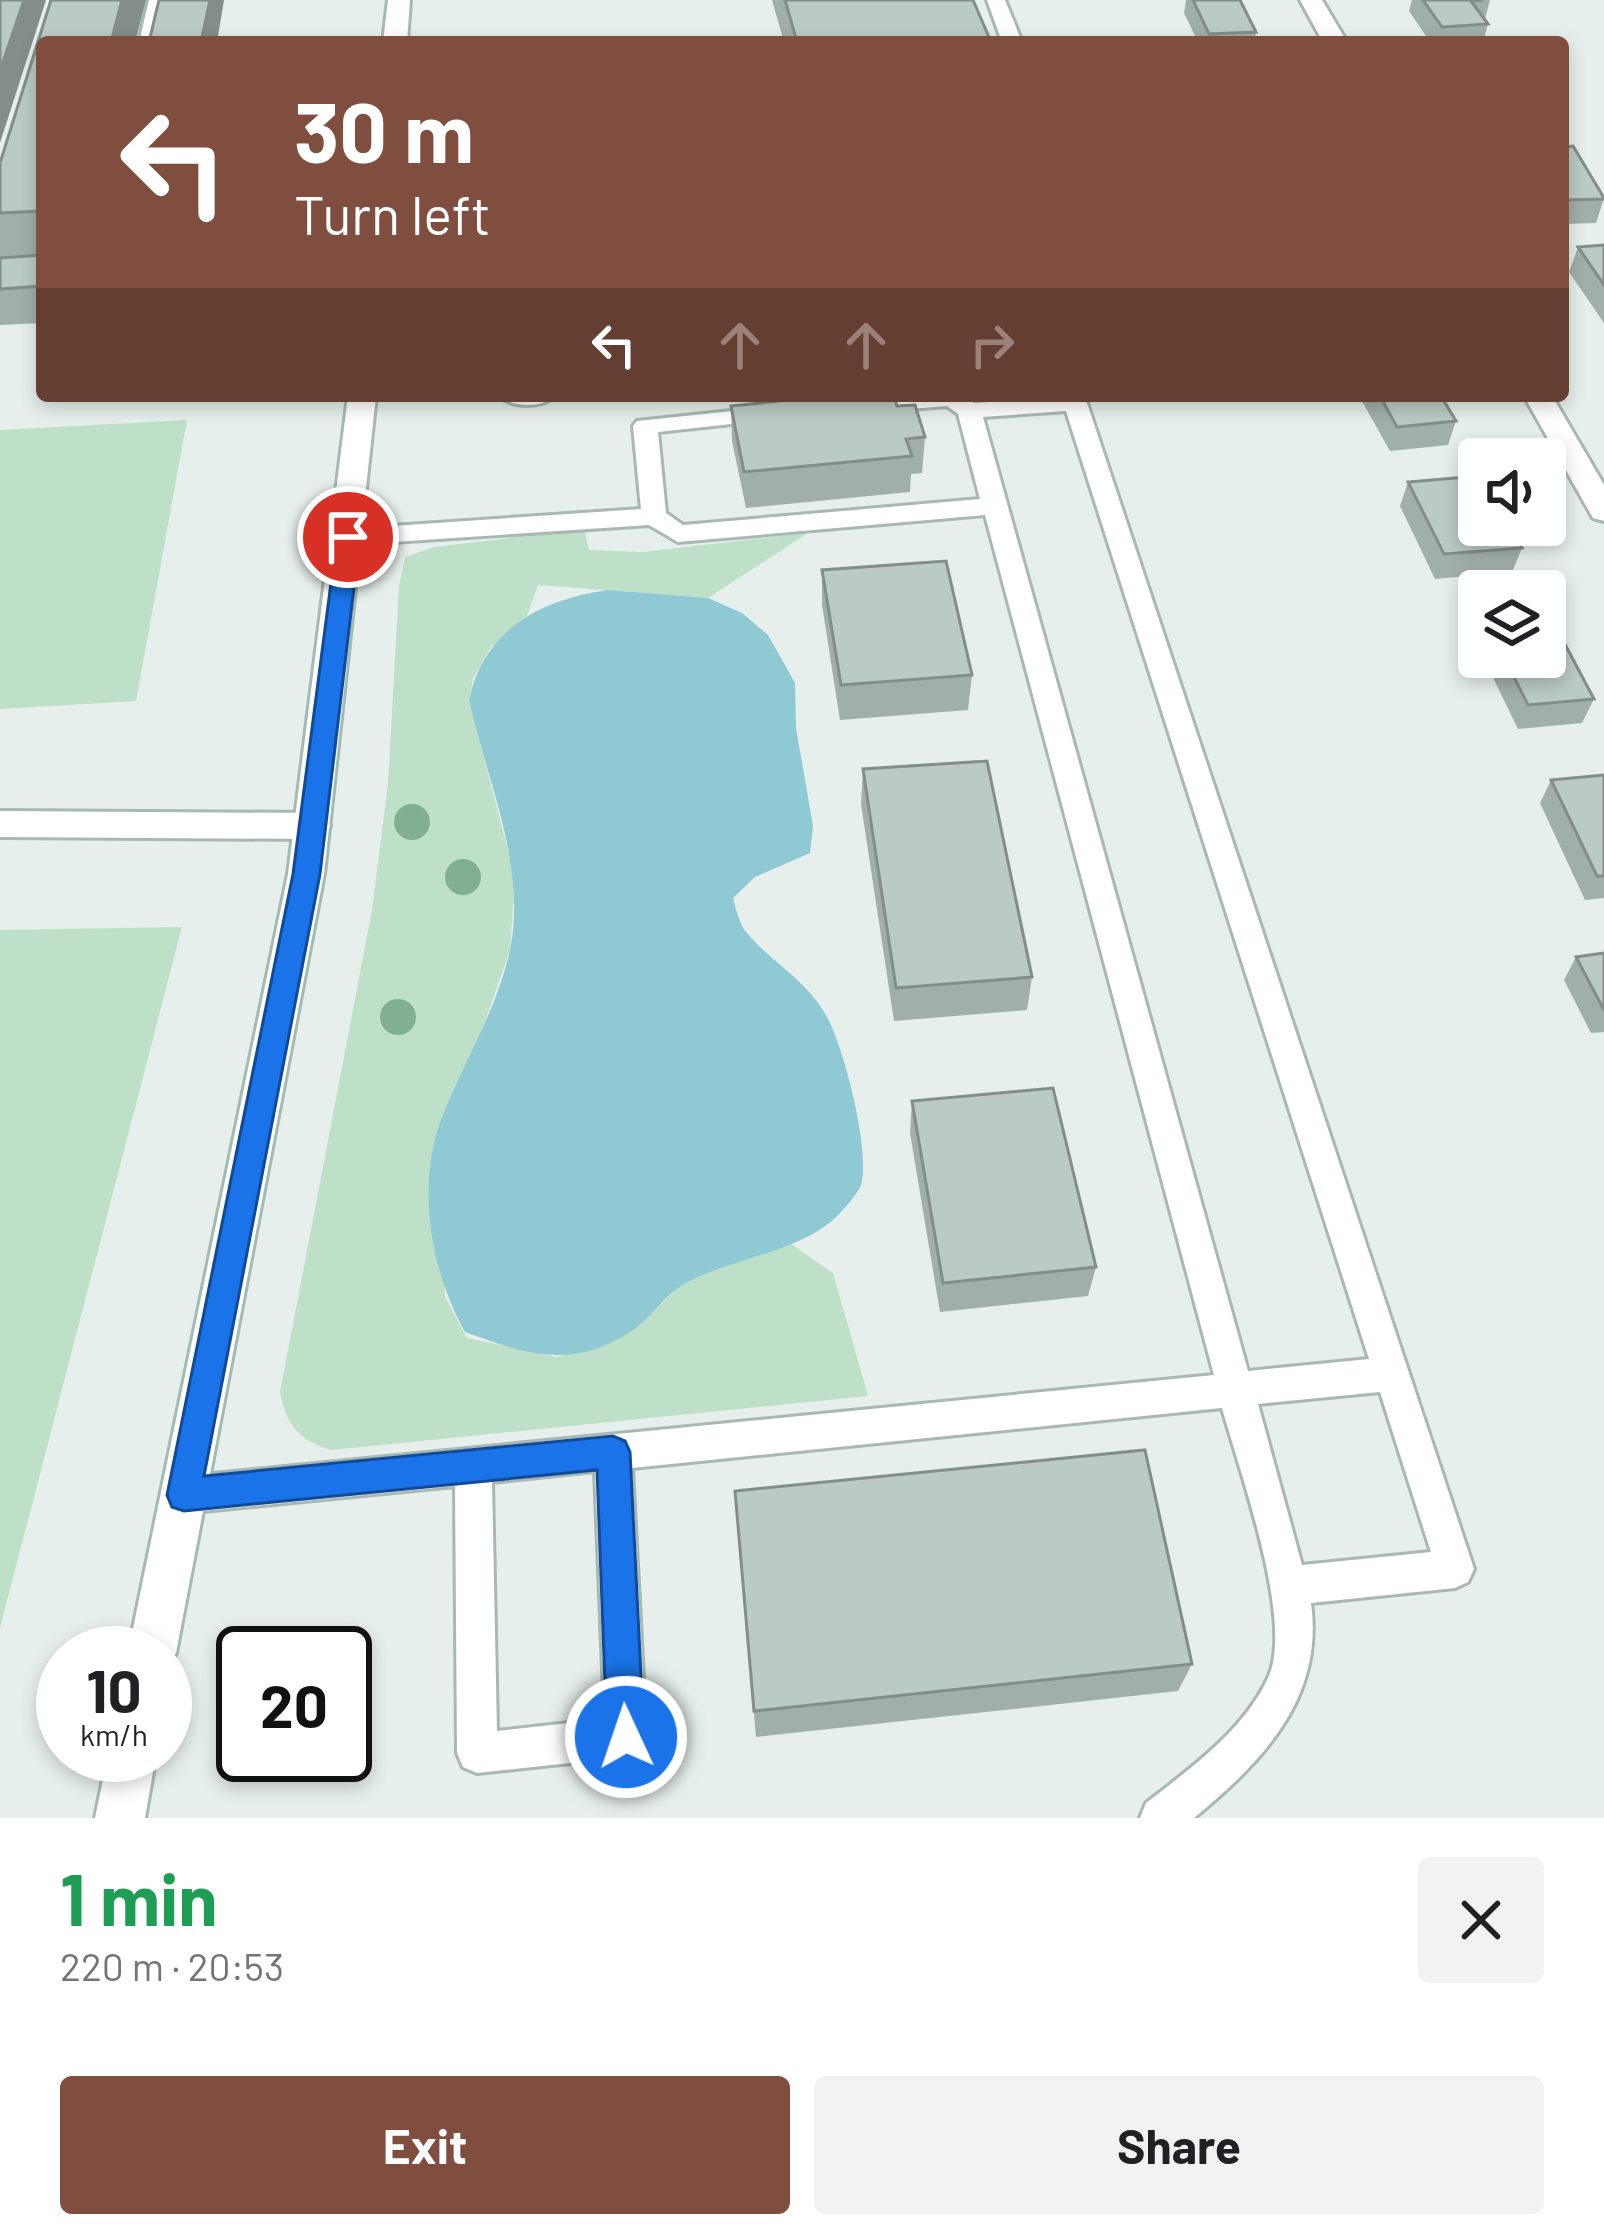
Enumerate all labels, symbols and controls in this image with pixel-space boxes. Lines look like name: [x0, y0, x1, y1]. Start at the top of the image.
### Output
text: 30 m: [294, 79, 474, 180]
icon: left: [96, 84, 252, 240]
text: Turn left: [294, 181, 491, 246]
icon: left: [581, 312, 647, 378]
icon: ahead: [707, 312, 773, 378]
icon: ahead: [833, 312, 899, 378]
icon: right: [959, 312, 1025, 378]
map controls: [1458, 438, 1566, 678]
button: sound: [1458, 438, 1566, 546]
pin: [297, 486, 399, 588]
icon: arrive: [315, 504, 381, 570]
button: layers: [1458, 570, 1566, 678]
speed limit sign: 20: [216, 1626, 372, 1782]
text: 10: [86, 1653, 142, 1725]
position arrow: [563, 1674, 689, 1800]
text: km/h: [80, 1716, 148, 1752]
text: 1 min: [60, 1854, 218, 1940]
button: close: [1418, 1857, 1544, 1983]
text: 220 m · 20:53: [60, 1942, 284, 1989]
button: Exit: [60, 2076, 790, 2214]
button: Share: [814, 2076, 1544, 2214]

